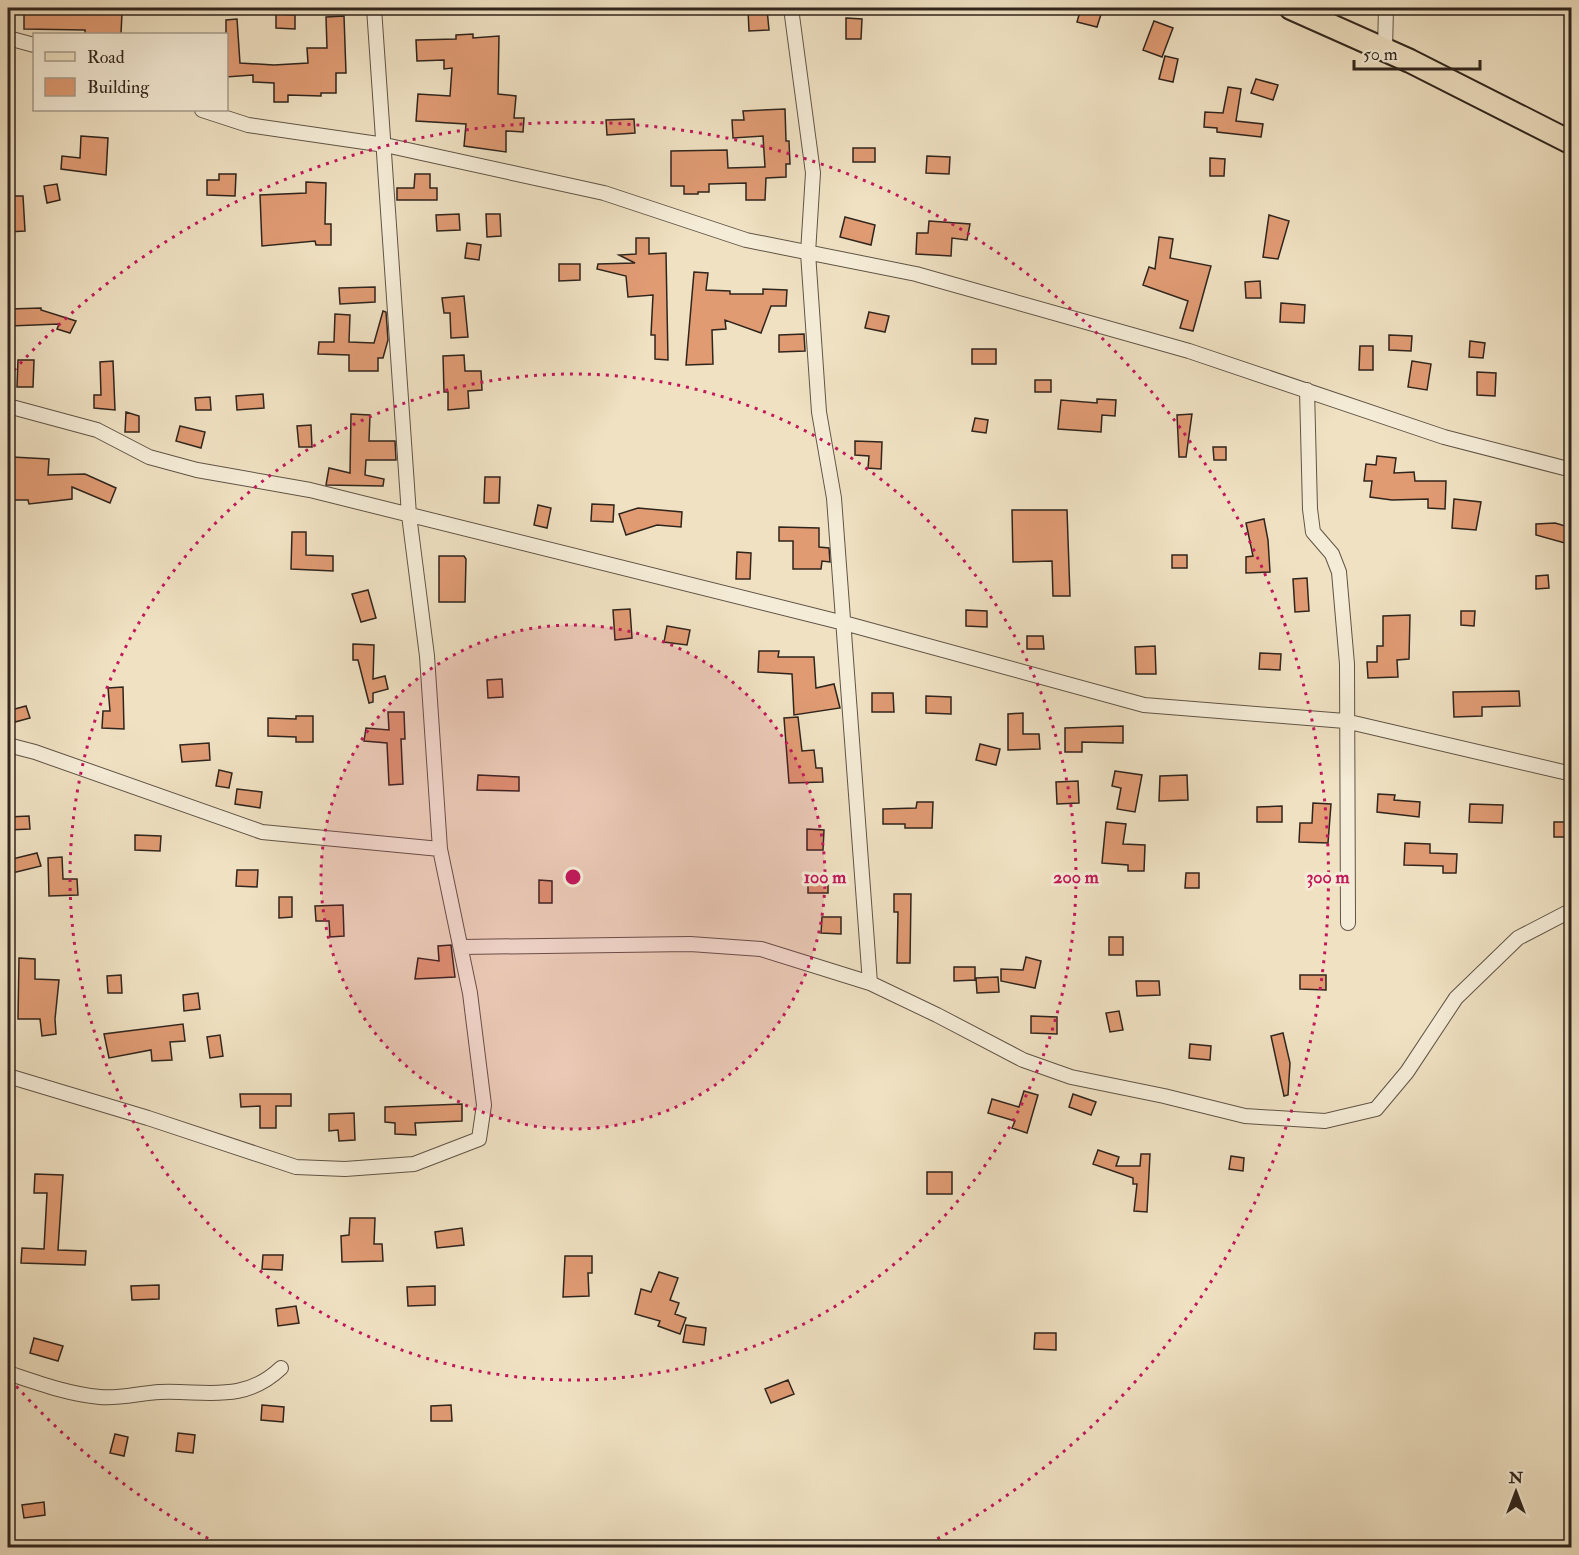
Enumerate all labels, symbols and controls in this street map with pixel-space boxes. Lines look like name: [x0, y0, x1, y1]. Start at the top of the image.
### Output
legend: [33, 33, 228, 111]
scale bar: [1354, 33, 1480, 71]
text: 50 m: [1363, 43, 1398, 66]
text: Road: [87, 46, 125, 69]
text: Building: [87, 76, 150, 99]
text: 100 m: [804, 866, 847, 889]
text: 200 m: [1053, 866, 1100, 889]
text: 300 m: [1306, 866, 1351, 889]
centre of rings: [563, 867, 583, 887]
north arrow: [1486, 1462, 1546, 1522]
text: N: [1508, 1468, 1524, 1488]

